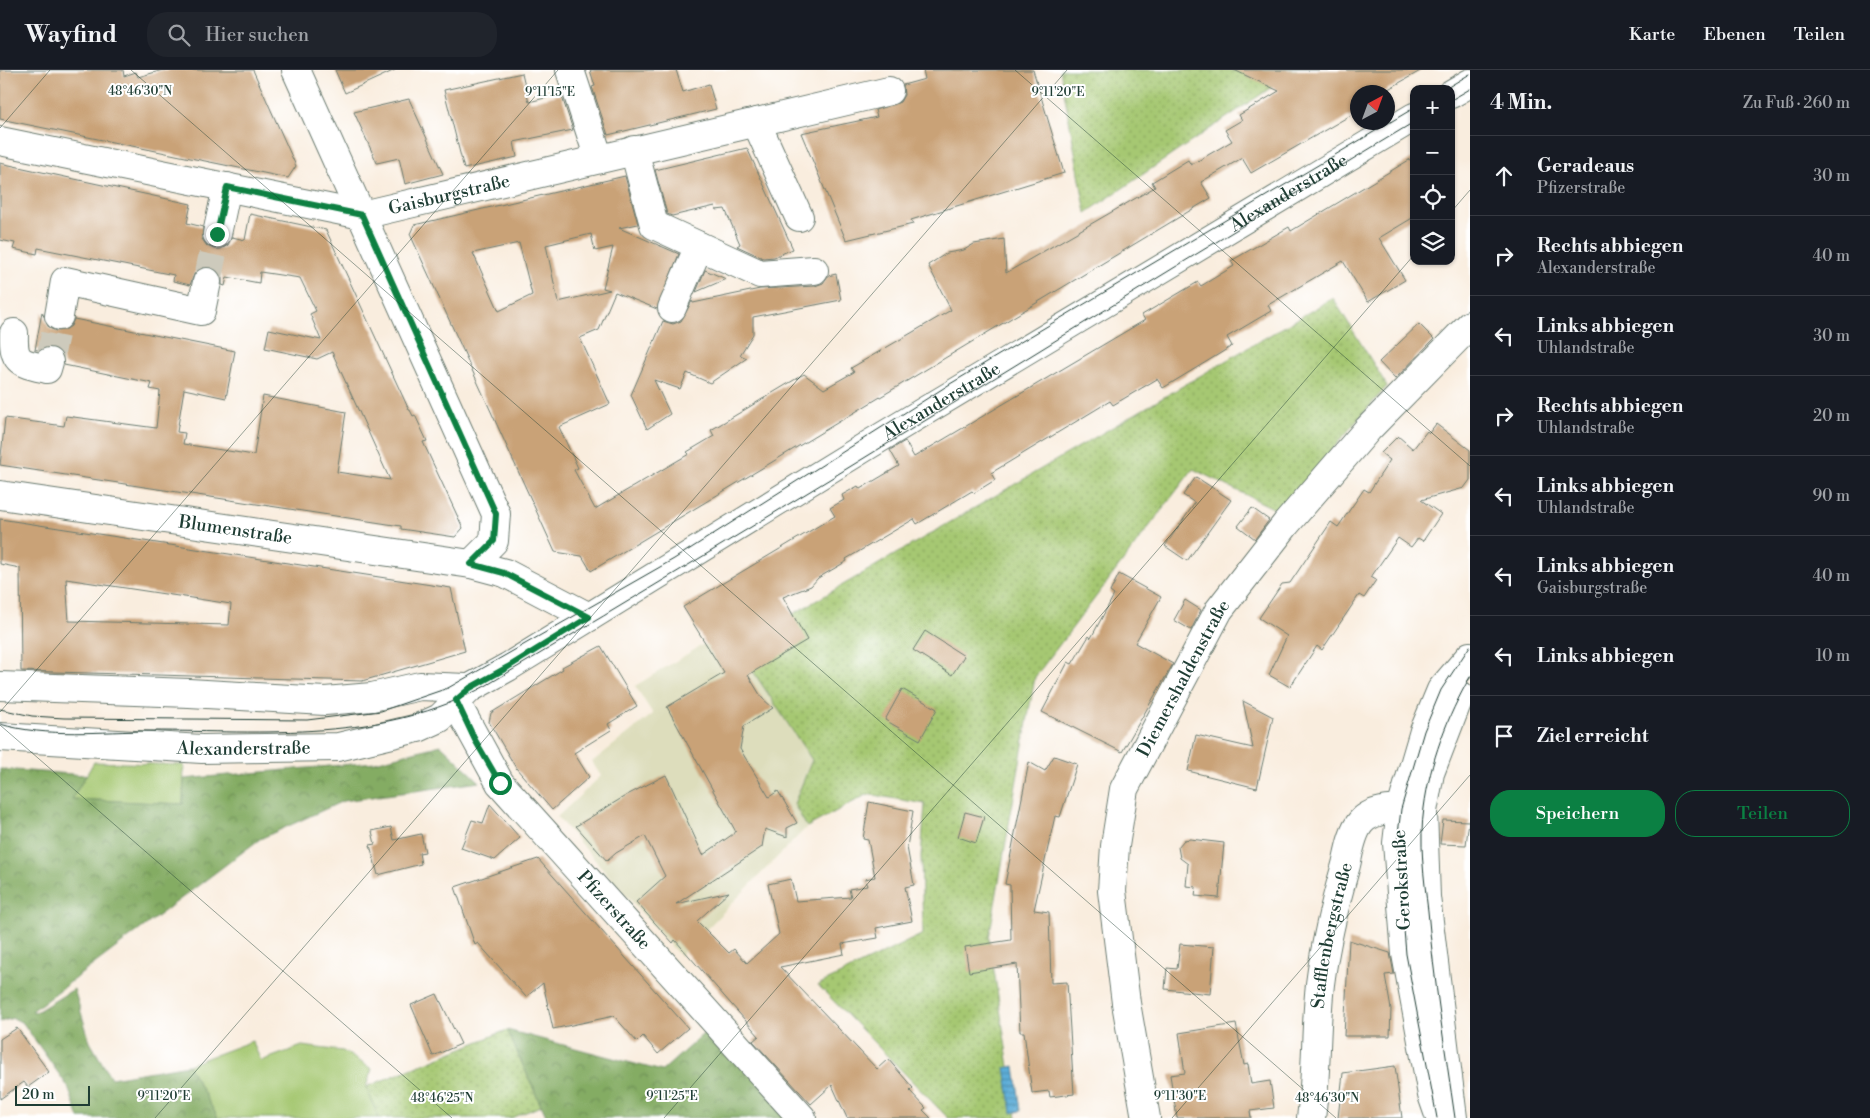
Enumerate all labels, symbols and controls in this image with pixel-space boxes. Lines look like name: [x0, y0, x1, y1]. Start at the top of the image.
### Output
search box: [147, 12, 497, 57]
text: Wayfind: [25, 20, 117, 50]
icon: search: [165, 21, 193, 49]
text: Hier suchen: [205, 23, 309, 47]
text: Karte: [1629, 23, 1675, 46]
text: Ebenen: [1703, 23, 1766, 46]
text: Teilen: [1794, 23, 1845, 46]
text: 48°46'30"N: [108, 84, 172, 99]
text: 9°11'15"E: [525, 85, 575, 100]
text: 9°11'20"E: [1032, 85, 1084, 100]
north arrow: [1350, 85, 1395, 130]
map controls: [1410, 85, 1455, 265]
button: +: [1410, 85, 1455, 130]
text: 4 Min.: [1490, 90, 1552, 116]
text: Zu Fuß · 260 m: [1743, 93, 1850, 113]
button: −: [1410, 130, 1455, 175]
street label: Alexanderstraße: [1224, 148, 1352, 237]
text: Geradeaus: [1537, 154, 1634, 178]
icon: ahead: [1490, 162, 1518, 190]
text: 30 m: [1813, 166, 1850, 186]
street label: Gaisburgstraße: [386, 169, 512, 220]
button: locate: [1410, 175, 1455, 220]
text: Pfizerstraße: [1537, 178, 1625, 198]
button: layers: [1410, 220, 1455, 265]
route end: [206, 223, 229, 246]
text: Rechts abbiegen: [1537, 234, 1683, 258]
icon: right: [1490, 242, 1518, 270]
text: 40 m: [1813, 246, 1850, 266]
text: Alexanderstraße: [1537, 258, 1656, 278]
text: Links abbiegen: [1537, 314, 1674, 338]
icon: left: [1490, 322, 1518, 350]
text: 30 m: [1813, 326, 1850, 346]
text: Uhlandstraße: [1537, 338, 1635, 358]
street label: Alexanderstraße: [877, 357, 1004, 446]
text: Rechts abbiegen: [1537, 394, 1683, 418]
icon: right: [1490, 402, 1518, 430]
text: 20 m: [1813, 406, 1850, 426]
text: Uhlandstraße: [1537, 418, 1635, 438]
text: Links abbiegen: [1537, 474, 1674, 498]
icon: left: [1490, 482, 1518, 510]
text: 90 m: [1812, 486, 1850, 506]
text: Uhlandstraße: [1537, 498, 1635, 518]
street label: Blumenstraße: [176, 510, 294, 549]
text: Links abbiegen: [1537, 554, 1674, 578]
icon: left: [1490, 562, 1518, 590]
text: 40 m: [1813, 566, 1850, 586]
text: Gaisburgstraße: [1537, 578, 1647, 598]
street label: Diemershaldenstraße: [1132, 595, 1235, 761]
icon: left: [1490, 642, 1518, 670]
text: Links abbiegen: [1537, 644, 1674, 668]
text: 10 m: [1816, 646, 1850, 666]
icon: arrive: [1490, 722, 1518, 750]
text: Ziel erreicht: [1537, 724, 1648, 748]
street label: Alexanderstraße: [175, 736, 311, 761]
route start: [489, 772, 512, 795]
button: Speichern: [1490, 790, 1665, 837]
button: Teilen: [1675, 790, 1850, 837]
street label: Gerokstraße: [1388, 829, 1416, 931]
street label: Stafflenbergstraße: [1306, 860, 1358, 1009]
street label: Pfizerstraße: [573, 865, 656, 954]
scale bar: [15, 1083, 90, 1106]
text: 20 m: [22, 1086, 54, 1104]
text: 9°11'20"E: [138, 1089, 190, 1104]
text: 9°11'25"E: [646, 1089, 698, 1104]
text: 9°11'30"E: [1154, 1089, 1206, 1104]
text: 48°46'25"N: [410, 1091, 474, 1106]
text: 48°46'30"N: [1295, 1091, 1359, 1106]

